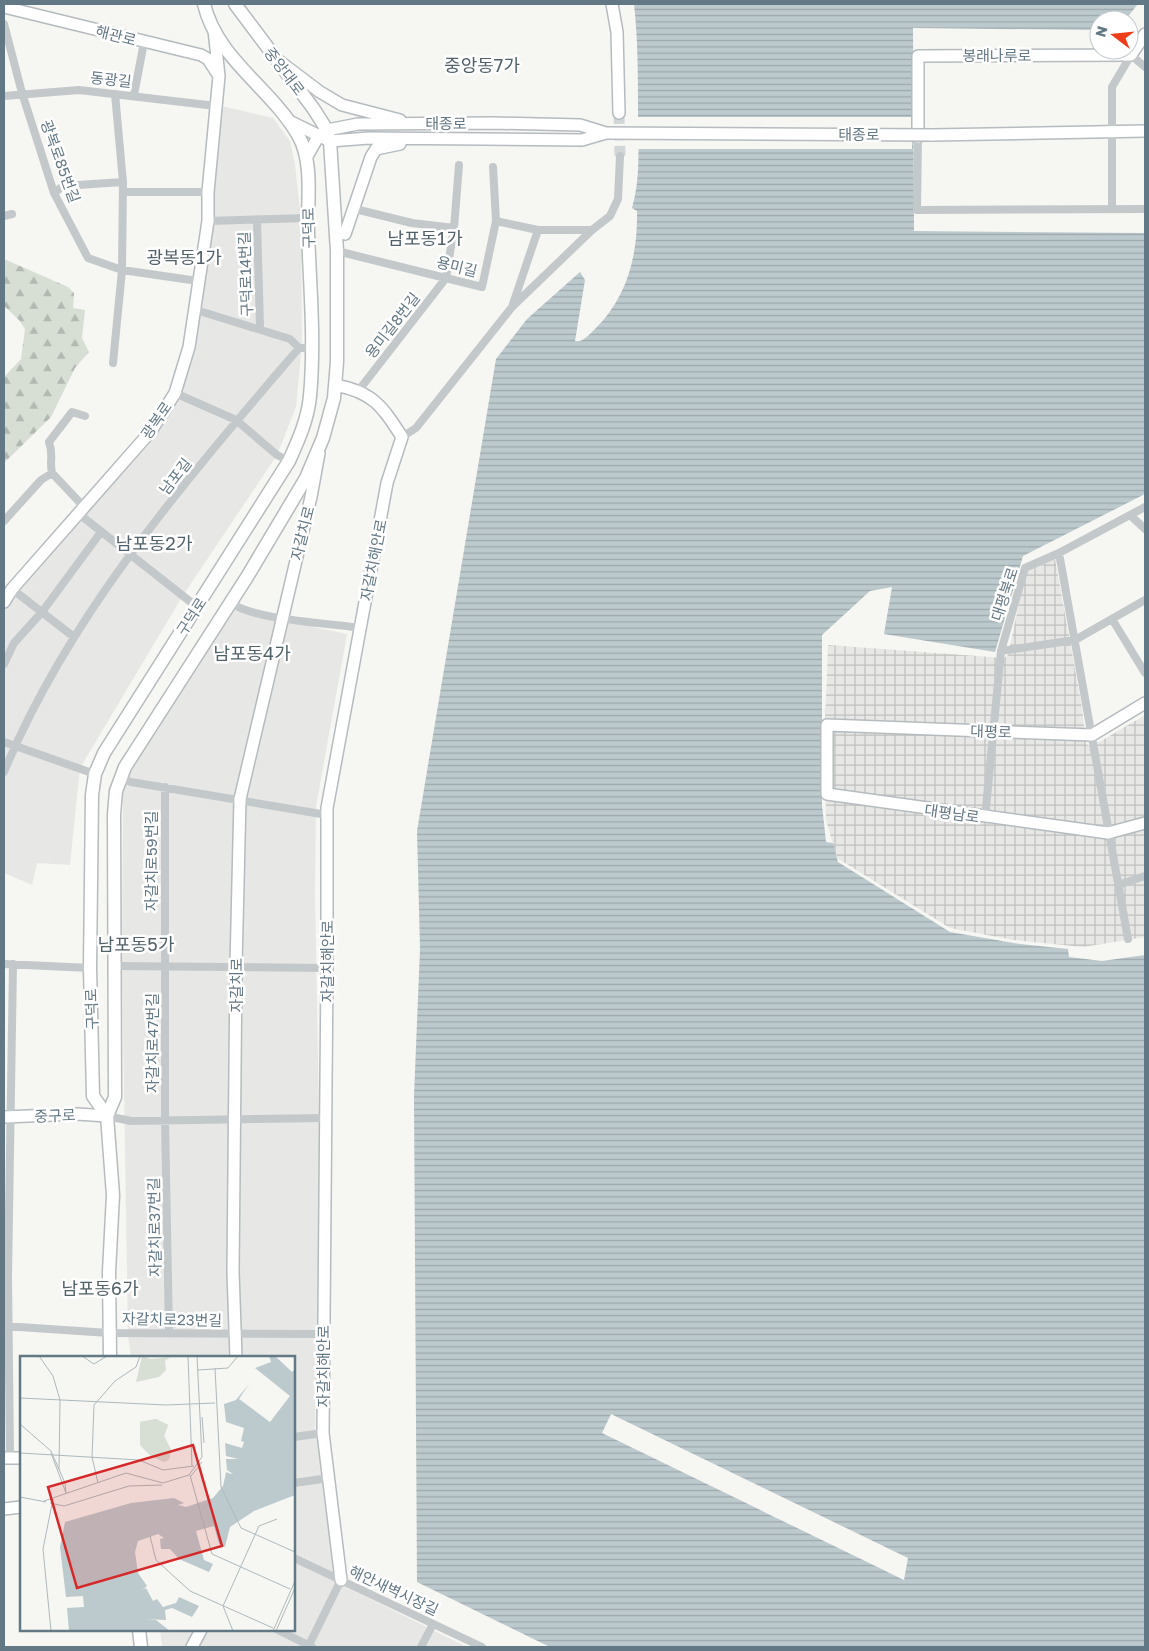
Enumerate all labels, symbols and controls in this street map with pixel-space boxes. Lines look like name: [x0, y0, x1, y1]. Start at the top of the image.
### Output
north arrow: [1089, 10, 1139, 60]
street label: 해관로: [94, 21, 138, 49]
text: N: [1091, 24, 1111, 39]
street label: 중앙대로: [261, 44, 309, 98]
street label: 봉래나루로: [962, 46, 1032, 64]
district label: 중앙동7가: [444, 54, 520, 76]
street label: 동광길: [89, 68, 133, 90]
street label: 태종로: [425, 114, 467, 132]
street label: 광복로85번길: [38, 117, 84, 205]
street label: 태종로: [838, 125, 880, 143]
street label: 구덕로: [299, 207, 317, 249]
district label: 남포동1가: [388, 227, 463, 249]
street label: 구덕로14번길: [235, 231, 255, 317]
district label: 광복동1가: [147, 246, 222, 268]
street label: 용미길: [435, 252, 479, 280]
street label: 용미길8번길: [361, 289, 423, 361]
street label: 광복로: [137, 398, 175, 442]
street label: 남포길: [155, 454, 195, 498]
street label: 자갈치로: [287, 504, 317, 562]
street label: 자갈치해안로: [356, 518, 390, 602]
district label: 남포동2가: [116, 532, 193, 554]
street label: 대평북로: [987, 565, 1021, 623]
street label: 구덕로: [172, 594, 210, 638]
district label: 남포동4가: [213, 642, 291, 664]
street label: 대평로: [970, 721, 1012, 741]
street label: 대평남로: [923, 800, 981, 826]
street label: 자갈치로59번길: [142, 811, 160, 911]
street label: 자갈치해안로: [318, 920, 336, 1002]
district label: 남포동5가: [98, 933, 175, 955]
street label: 자갈치로: [227, 957, 245, 1013]
street label: 구덕로: [81, 988, 101, 1030]
street label: 자갈치로47번길: [143, 993, 161, 1093]
street label: 중구로: [34, 1105, 76, 1125]
street label: 자갈치로37번길: [144, 1177, 164, 1277]
district label: 남포동6가: [61, 1277, 139, 1299]
street label: 자갈치로23번길: [122, 1309, 222, 1329]
street label: 자갈치해안로: [314, 1325, 332, 1407]
inset map: [20, 1356, 295, 1631]
street label: 해안새벽시장길: [346, 1561, 442, 1619]

